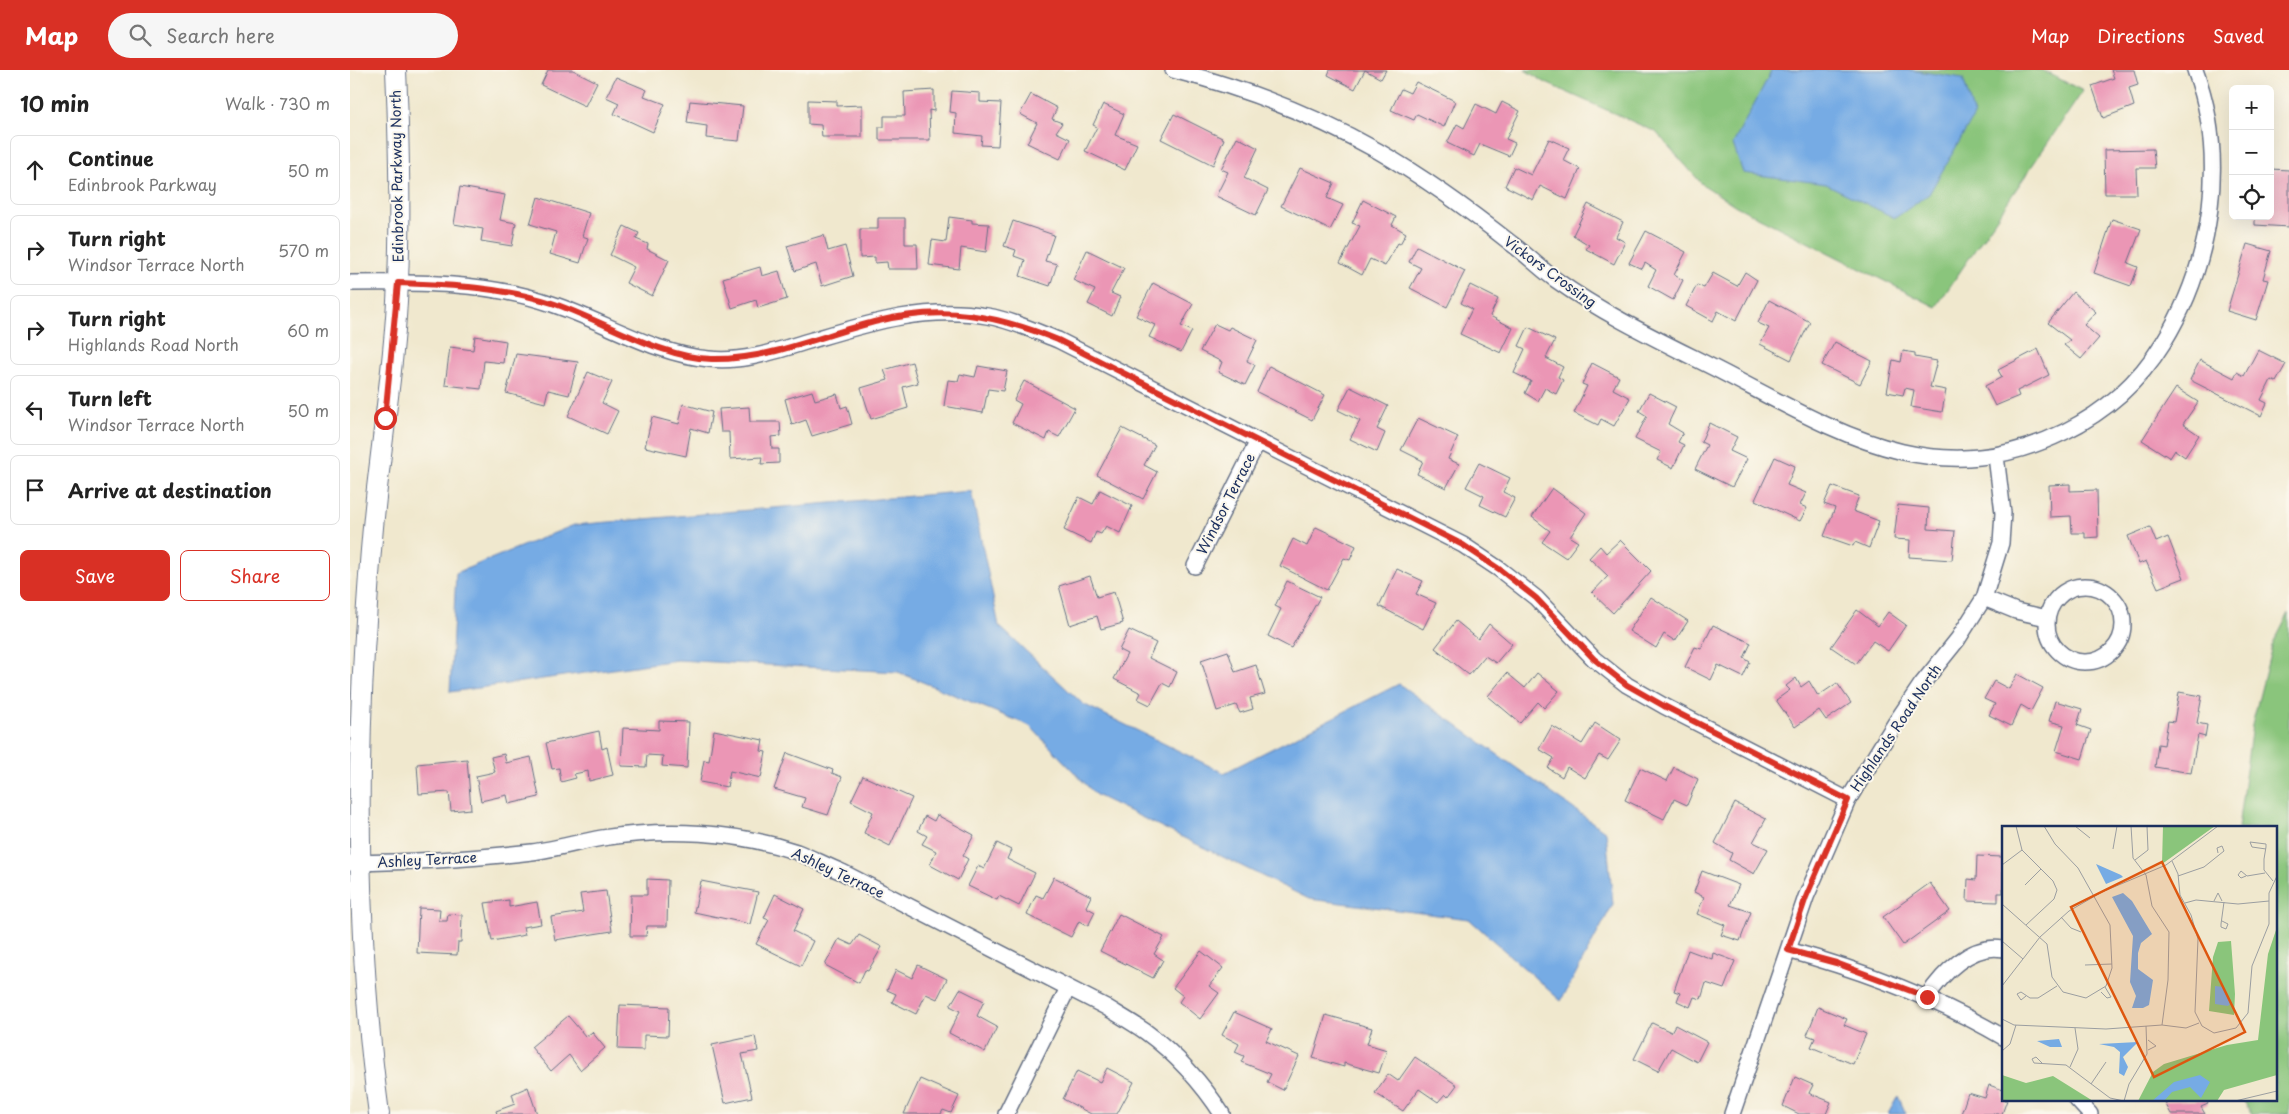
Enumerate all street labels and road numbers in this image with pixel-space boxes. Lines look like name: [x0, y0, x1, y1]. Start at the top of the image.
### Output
street label: Edinbrook Parkway North: [384, 90, 409, 262]
street label: Vickors Crossing: [1500, 231, 1601, 312]
street label: Windsor Terrace: [1191, 449, 1260, 558]
street label: Highlands Road North: [1845, 660, 1946, 796]
street label: Ashley Terrace: [788, 842, 888, 903]
street label: Ashley Terrace: [377, 846, 477, 873]

